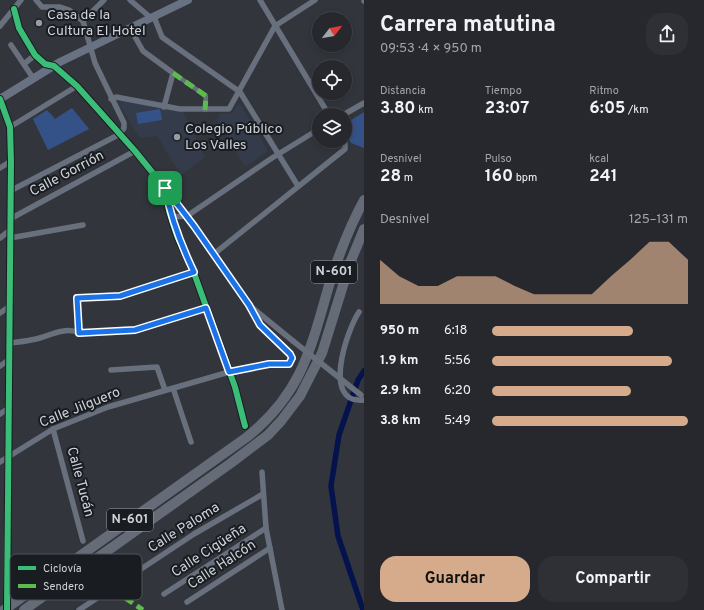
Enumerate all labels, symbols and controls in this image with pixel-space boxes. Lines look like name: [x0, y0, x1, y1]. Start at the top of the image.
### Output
place label: Casa de la Cultura El Hotel: [47, 7, 146, 40]
north arrow: [312, 12, 352, 52]
map controls: [312, 12, 352, 148]
text: Carrera matutina: [380, 12, 556, 39]
button: share: [646, 13, 688, 55]
marker: Casa de la Cultura El Hotel: [34, 18, 44, 28]
text: 09:53 · 4 × 950 m: [380, 41, 482, 57]
button: locate: [312, 60, 352, 100]
text: Distancia: [380, 84, 426, 98]
text: Tiempo: [485, 84, 522, 98]
text: Ritmo: [589, 84, 619, 98]
text: 3.80: [380, 98, 416, 120]
text: 23:07: [485, 98, 529, 120]
text: 6:05: [589, 98, 625, 120]
text: km: [416, 103, 433, 117]
text: /km: [625, 103, 649, 117]
button: layers: [312, 108, 352, 148]
place label: Colegio Público Los Valles: [185, 121, 283, 154]
marker: Colegio Público Los Valles: [172, 132, 182, 142]
street label: Calle Gorrión: [27, 147, 107, 201]
text: Desnivel: [380, 152, 422, 166]
text: Pulso: [485, 152, 512, 166]
text: kcal: [589, 152, 609, 166]
text: 28: [380, 166, 401, 188]
text: 160: [485, 166, 513, 188]
text: 241: [589, 166, 617, 188]
pin: [148, 171, 182, 205]
text: m: [401, 171, 413, 185]
text: bpm: [513, 171, 537, 185]
icon: arrive: [154, 177, 176, 199]
text: Desnivel: [380, 212, 429, 228]
text: 125–131 m: [629, 212, 688, 228]
road number: N-601: [311, 261, 357, 283]
text: 950 m: [380, 323, 419, 339]
text: 6:18: [444, 323, 467, 339]
text: 1.9 km: [380, 353, 418, 369]
text: 5:56: [444, 353, 471, 369]
text: 2.9 km: [380, 383, 421, 399]
text: 6:20: [444, 383, 471, 399]
street label: Calle Jilguero: [37, 384, 123, 432]
text: 3.8 km: [380, 413, 421, 429]
text: 5:49: [444, 413, 471, 429]
street label: Calle Tucán: [63, 445, 97, 519]
street label: Calle Paloma: [145, 499, 223, 557]
road number: N-601: [107, 509, 153, 531]
street label: Calle Cigüeña: [168, 520, 250, 582]
street label: Calle Halcón: [185, 537, 259, 593]
legend: [10, 554, 142, 600]
button: Guardar: [380, 556, 530, 602]
button: Compartir: [538, 556, 688, 602]
text: Ciclovía: [43, 562, 82, 576]
text: Sendero: [43, 580, 84, 594]

